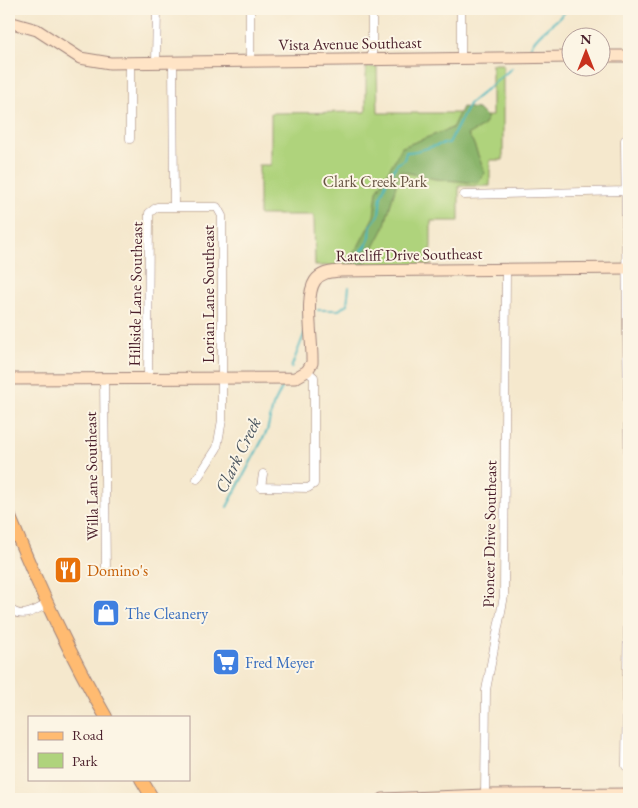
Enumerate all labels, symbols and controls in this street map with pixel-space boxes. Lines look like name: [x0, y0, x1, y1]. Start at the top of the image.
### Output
north arrow: [560, 28, 610, 78]
text: N: [580, 30, 592, 48]
street label: Vista Avenue Southeast: [278, 32, 422, 55]
park label: Clark Creek Park: [323, 171, 428, 192]
street label: Hillside Lane Southeast: [124, 221, 147, 367]
street label: Lorian Lane Southeast: [198, 225, 219, 363]
street label: Ratcliff Drive Southeast: [335, 243, 483, 266]
street label: Willa Lane Southeast: [80, 411, 103, 541]
water label: Clark Creek: [209, 413, 266, 497]
street label: Pioneer Drive Southeast: [478, 460, 501, 608]
restaurant icon: Domino's: [53, 555, 83, 585]
place label: Domino's: [87, 560, 148, 581]
shop icon: The Cleanery: [91, 598, 121, 628]
place label: The Cleanery: [125, 603, 209, 624]
supermarket icon: Fred Meyer: [211, 647, 241, 677]
place label: Fred Meyer: [245, 652, 315, 673]
legend: [28, 716, 190, 780]
text: Road: [72, 725, 104, 744]
text: Park: [72, 751, 99, 770]

